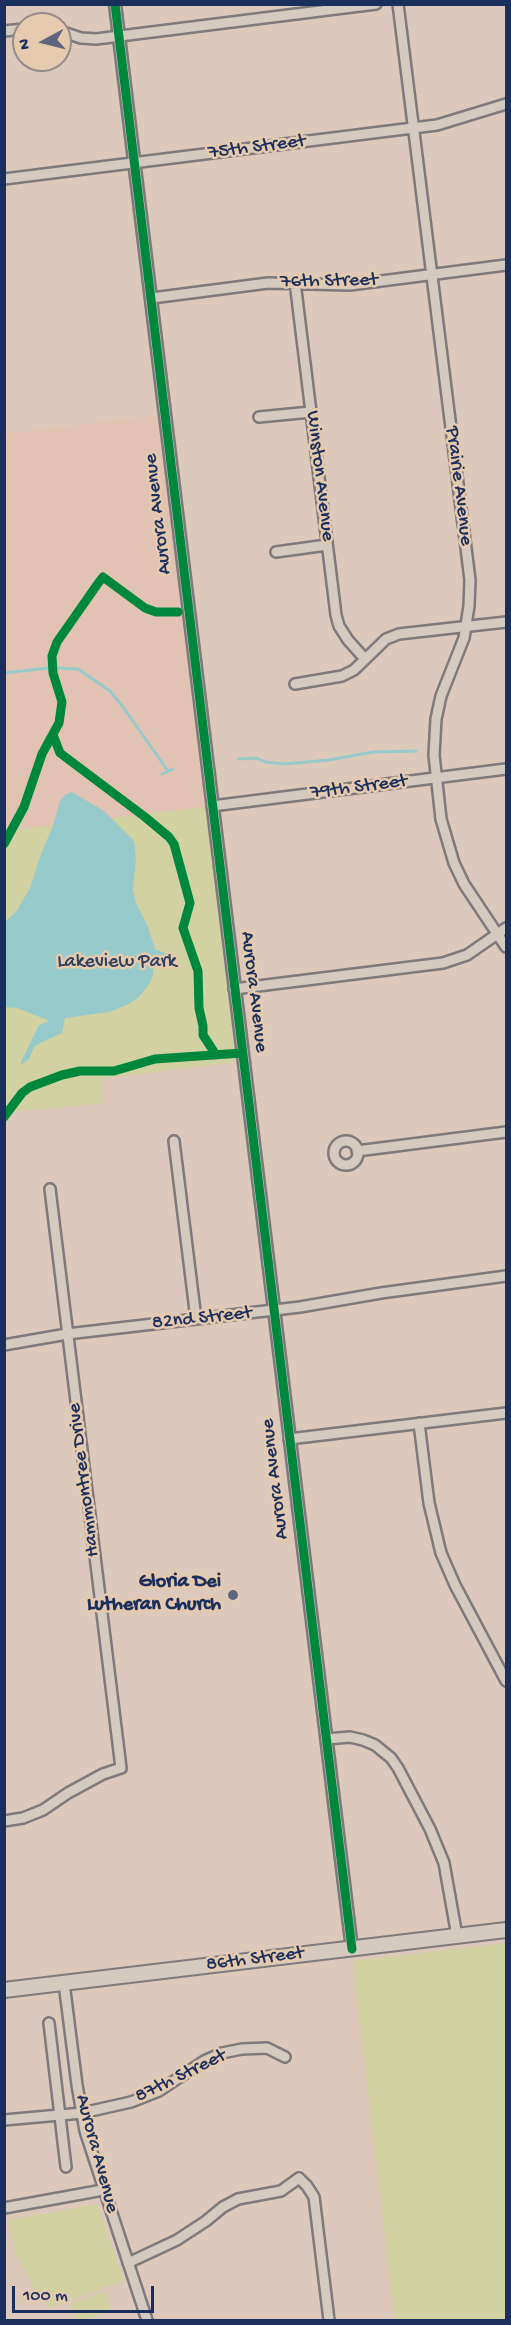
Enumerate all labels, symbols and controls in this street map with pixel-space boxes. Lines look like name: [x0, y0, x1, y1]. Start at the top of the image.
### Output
north arrow: [12, 12, 72, 72]
text: N: [16, 38, 36, 50]
street label: 75th Street: [207, 130, 307, 166]
street label: 76th Street: [280, 269, 378, 295]
street label: Winston Avenue: [299, 409, 339, 543]
street label: Prairie Avenue: [439, 425, 477, 547]
street label: Aurora Avenue: [140, 452, 178, 576]
street label: 79th Street: [309, 770, 409, 806]
street label: Aurora Avenue: [234, 930, 272, 1054]
park label: Lakeview Park: [57, 951, 177, 975]
street label: 82nd Street: [151, 1302, 253, 1336]
street label: Hammontree Drive: [64, 1402, 106, 1558]
street label: Aurora Avenue: [257, 1417, 295, 1541]
place label: Gloria Dei Lutheran Church: [87, 1571, 221, 1618]
marker: Gloria Dei Lutheran Church: [226, 1588, 240, 1602]
street label: 86th Street: [205, 1942, 305, 1978]
street label: 87th Street: [132, 2045, 230, 2109]
street label: Aurora Avenue: [69, 2092, 123, 2216]
scale bar: [15, 2274, 158, 2312]
text: 100 m: [23, 2286, 68, 2307]

